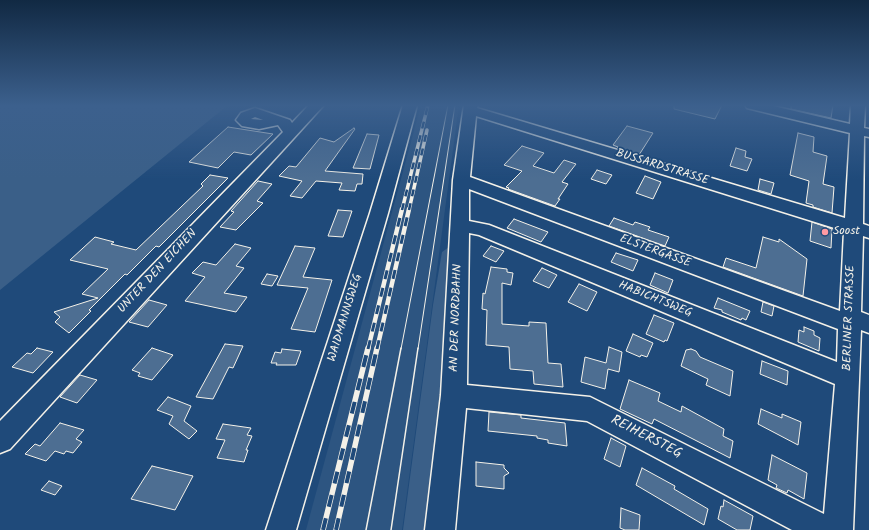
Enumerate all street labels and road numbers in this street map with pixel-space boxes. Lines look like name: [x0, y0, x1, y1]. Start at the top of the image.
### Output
street label: BUSSARDSTRASSE: [614, 147, 710, 189]
street label: UNTER DEN EICHEN: [115, 227, 201, 317]
street label: ELSTERGASSE: [617, 232, 693, 272]
street label: AN DER NORDBAHN: [448, 264, 466, 372]
street label: BERLINER STRASSE: [841, 265, 859, 371]
street label: WAIDMANNSWEG: [326, 272, 366, 364]
street label: HABICHTSWEG: [616, 279, 694, 321]
street label: REIHERSTEG: [607, 413, 685, 463]

